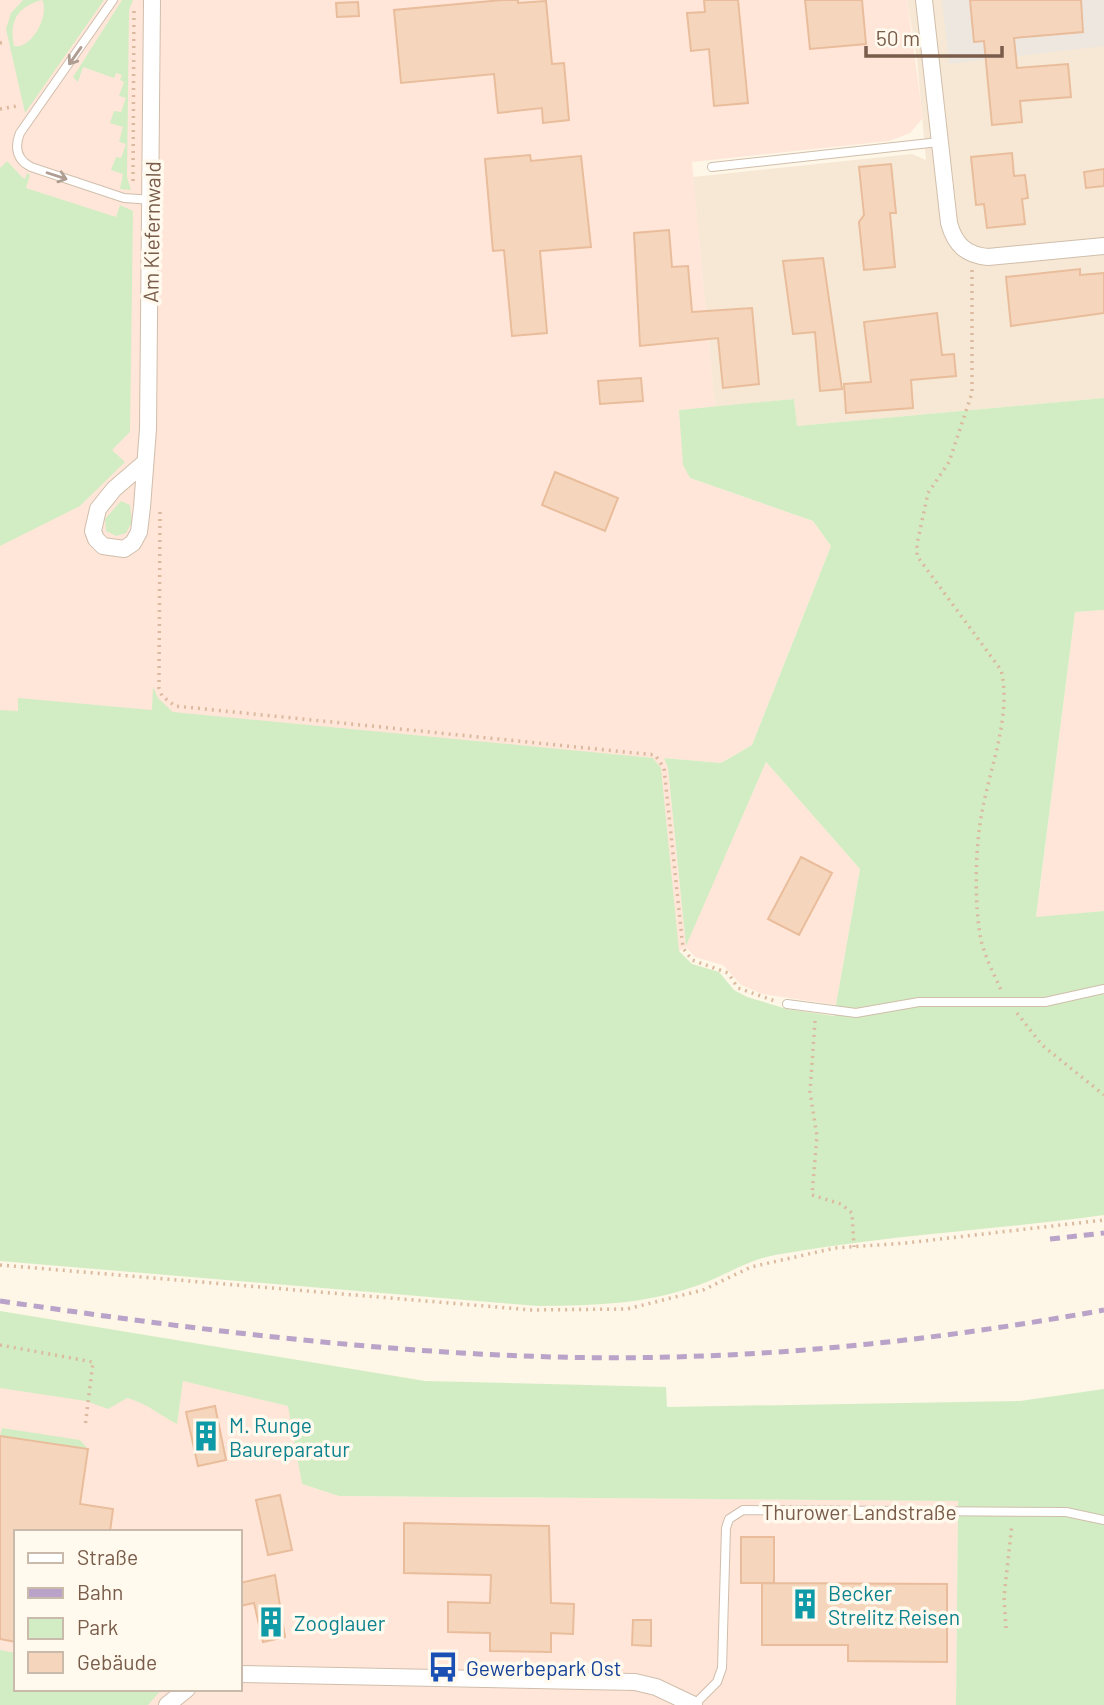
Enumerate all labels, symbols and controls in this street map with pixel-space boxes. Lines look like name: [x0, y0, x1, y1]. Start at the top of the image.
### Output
scale bar: [866, 14, 1002, 58]
text: 50 m: [876, 25, 920, 50]
one-way arrow: [68, 46, 82, 65]
street label: Am Kiefernwald: [137, 161, 165, 303]
one-way arrow: [45, 171, 67, 183]
place label: M. Runge Baureparatur: [229, 1412, 350, 1461]
building icon: M. Runge Baureparatur: [189, 1419, 223, 1453]
street label: Thurower Landstraße: [761, 1499, 957, 1524]
legend: [14, 1530, 242, 1691]
text: Straße: [77, 1544, 138, 1569]
text: Bahn: [77, 1579, 123, 1604]
place label: Becker Strelitz Reisen: [828, 1580, 960, 1629]
building icon: Becker Strelitz Reisen: [788, 1587, 822, 1621]
building icon: Zooglauer: [254, 1605, 288, 1639]
place label: Zooglauer: [294, 1610, 386, 1635]
text: Park: [77, 1614, 118, 1639]
text: Gebäude: [77, 1649, 157, 1674]
bus stop icon: Gewerbepark Ost: [426, 1650, 460, 1684]
place label: Gewerbepark Ost: [466, 1655, 621, 1680]

